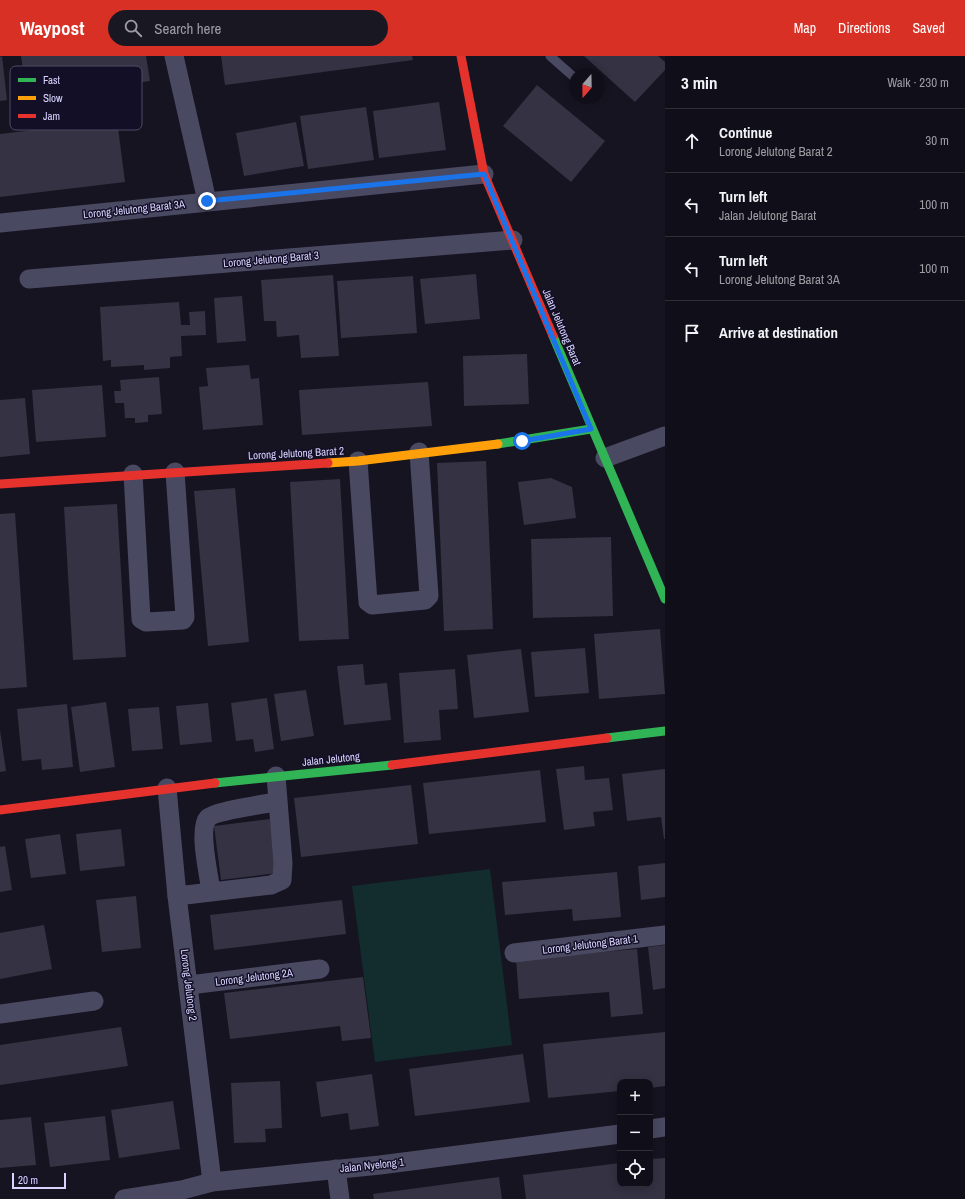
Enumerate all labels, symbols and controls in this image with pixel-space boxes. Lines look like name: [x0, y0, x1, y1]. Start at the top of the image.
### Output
search box: [108, 10, 388, 46]
text: Waypost: [20, 15, 84, 41]
icon: search: [122, 17, 144, 39]
text: Search here: [154, 18, 221, 39]
text: Map: [794, 19, 816, 37]
text: Directions: [838, 19, 890, 37]
text: Saved: [912, 19, 945, 37]
legend: [10, 66, 142, 130]
north arrow: [569, 68, 605, 104]
text: 3 min: [681, 71, 717, 94]
text: Fast: [43, 73, 61, 87]
text: Walk · 230 m: [887, 74, 949, 91]
text: Slow: [43, 91, 63, 105]
text: Jam: [43, 109, 60, 123]
text: Continue: [719, 122, 772, 143]
icon: ahead: [681, 130, 703, 152]
text: 30 m: [925, 132, 949, 149]
text: Lorong Jelutong Barat 2: [719, 143, 833, 160]
text: Turn left: [719, 186, 767, 207]
route end: [198, 192, 216, 210]
icon: left: [681, 194, 703, 216]
text: 100 m: [919, 196, 949, 213]
street label: Lorong Jelutong Barat 3A: [82, 197, 187, 221]
text: Jalan Jelutong Barat: [719, 207, 816, 224]
street label: Lorong Jelutong Barat 3: [222, 248, 320, 270]
text: Turn left: [719, 250, 767, 271]
icon: left: [681, 258, 703, 280]
text: 100 m: [919, 260, 949, 277]
text: Lorong Jelutong Barat 3A: [719, 271, 840, 288]
street label: Jalan Jelutong Barat: [539, 286, 585, 368]
icon: arrive: [681, 322, 703, 344]
text: Arrive at destination: [719, 322, 838, 343]
route start: [513, 432, 531, 450]
street label: Lorong Jelutong Barat 2: [248, 443, 344, 463]
street label: Jalan Jelutong: [301, 749, 361, 769]
street label: Lorong Jelutong Barat 1: [541, 931, 639, 957]
street label: Lorong Jelutong 2: [178, 948, 200, 1022]
street label: Lorong Jelutong 2A: [214, 965, 295, 989]
map controls: [617, 1079, 653, 1187]
button: +: [617, 1079, 653, 1115]
button: −: [617, 1115, 653, 1151]
button: locate: [617, 1151, 653, 1187]
street label: Jalan Nyelong 1: [339, 1155, 405, 1175]
scale bar: [12, 1171, 66, 1190]
text: 20 m: [18, 1173, 38, 1187]

